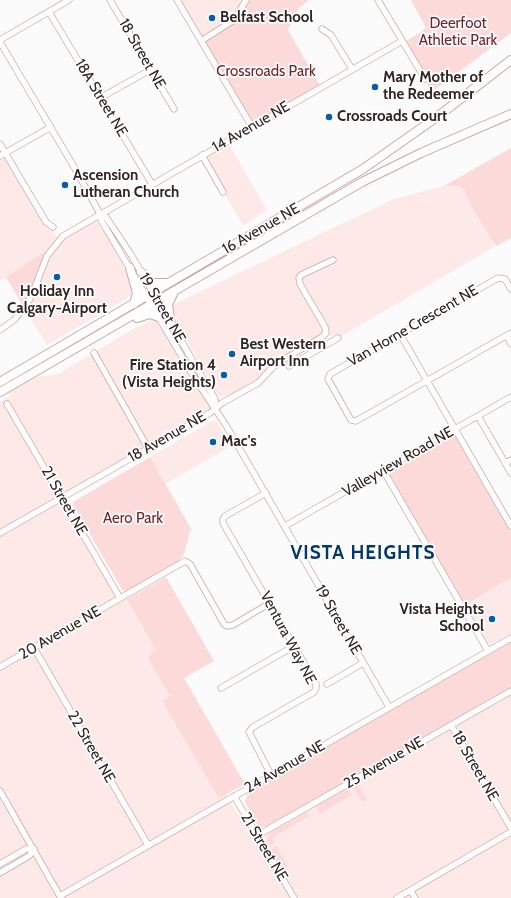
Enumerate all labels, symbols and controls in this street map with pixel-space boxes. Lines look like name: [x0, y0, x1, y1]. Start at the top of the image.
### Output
place label: Belfast School: [220, 9, 313, 27]
marker: Belfast School: [207, 13, 217, 23]
park label: Deerfoot Athletic Park: [419, 15, 497, 50]
street label: 18 Street NE: [115, 16, 169, 92]
street label: 18A Street NE: [71, 56, 131, 140]
park label: Crossroads Park: [216, 63, 316, 81]
place label: Mary Mother of the Redeemer: [383, 69, 483, 104]
marker: Mary Mother of the Redeemer: [370, 82, 380, 92]
street label: 14 Avenue NE: [209, 98, 293, 156]
place label: Crossroads Court: [337, 108, 447, 126]
marker: Crossroads Court: [324, 112, 334, 122]
place label: Ascension Lutheran Church: [73, 167, 179, 202]
marker: Ascension Lutheran Church: [60, 180, 70, 190]
street label: 16 Avenue NE: [219, 200, 303, 258]
street label: 19 Street NE: [135, 270, 189, 346]
marker: Holiday Inn Calgary-Airport: [52, 272, 62, 282]
street label: Van Horne Crescent NE: [344, 281, 482, 371]
place label: Holiday Inn Calgary-Airport: [7, 283, 107, 318]
place label: Best Western Airport Inn: [240, 336, 326, 371]
marker: Best Western Airport Inn: [227, 349, 237, 359]
place label: Fire Station 4 (Vista Heights): [122, 357, 216, 392]
marker: Fire Station 4 (Vista Heights): [219, 370, 229, 380]
street label: 18 Avenue NE: [125, 407, 209, 467]
street label: Valleyview Road NE: [339, 423, 457, 501]
place label: Mac's: [221, 433, 257, 451]
marker: Mac's: [208, 437, 218, 447]
street label: 21 Street NE: [37, 463, 91, 539]
park label: Aero Park: [103, 510, 163, 528]
district label: VISTA HEIGHTS: [291, 542, 435, 564]
street label: 19 Street NE: [311, 582, 365, 658]
street label: Ventura Way NE: [256, 588, 320, 688]
place label: Vista Heights School: [400, 601, 484, 636]
street label: 20 Avenue NE: [16, 602, 104, 664]
marker: Vista Heights School: [487, 614, 497, 624]
street label: 22 Street NE: [63, 708, 119, 786]
street label: 18 Street NE: [448, 728, 502, 804]
street label: 25 Avenue NE: [341, 733, 427, 793]
street label: 24 Avenue NE: [242, 737, 328, 797]
street label: 21 Street NE: [236, 809, 292, 885]

